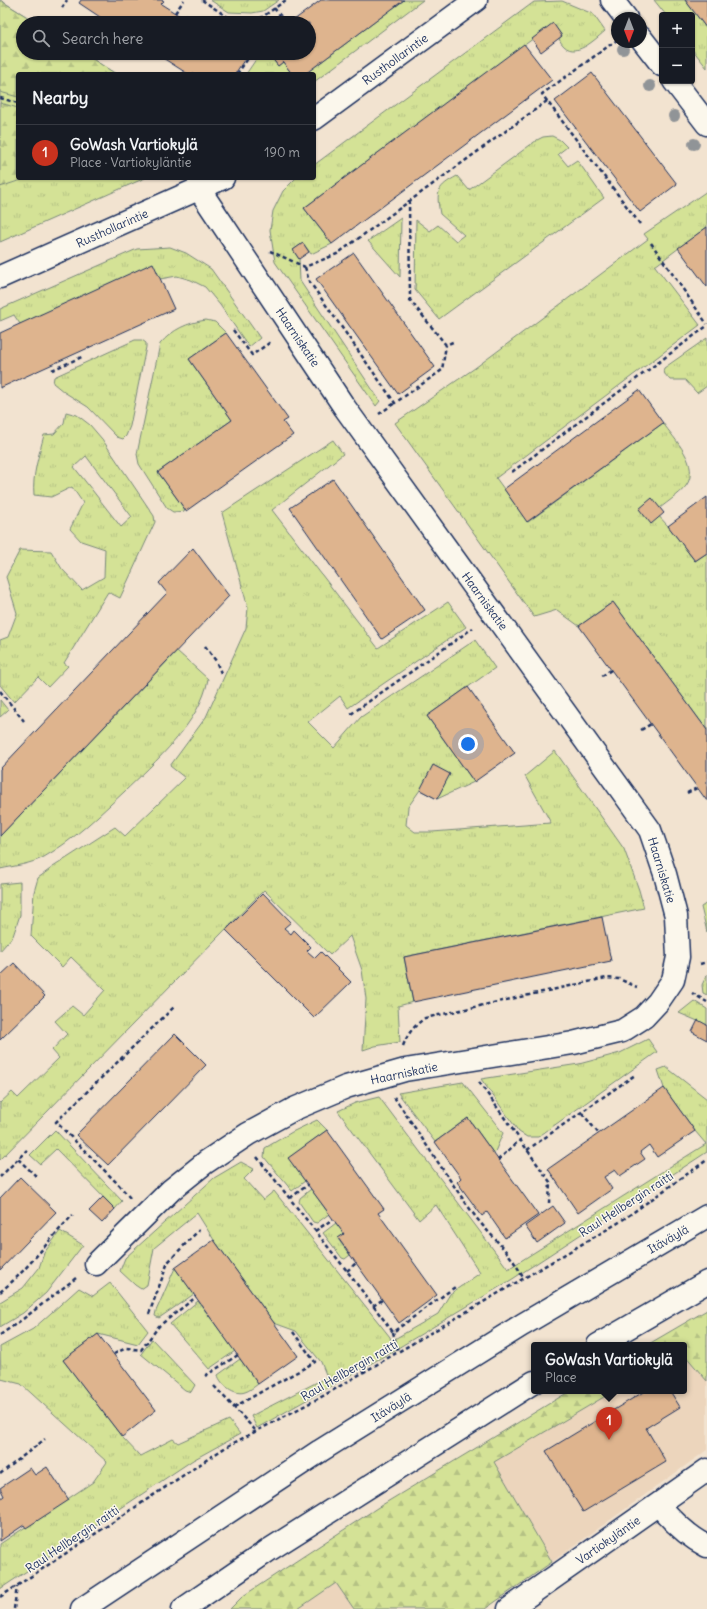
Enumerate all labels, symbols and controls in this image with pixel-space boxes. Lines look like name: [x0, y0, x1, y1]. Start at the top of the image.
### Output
north arrow: [611, 12, 647, 48]
map controls: [659, 12, 695, 84]
button: +: [659, 12, 695, 48]
search box: [16, 16, 316, 60]
icon: search: [30, 27, 52, 49]
text: Search here: [62, 29, 143, 48]
street label: Rusthollarintie: [359, 30, 431, 88]
button: −: [659, 48, 695, 84]
text: Nearby: [32, 87, 88, 109]
text: GoWash Vartiokylä: [70, 135, 198, 154]
text: 1: [42, 144, 48, 161]
text: 190 m: [264, 144, 300, 161]
text: Place · Vartiokyläntie: [70, 154, 192, 171]
street label: Rusthollarintie: [74, 205, 150, 251]
street label: Haarniskatie: [273, 304, 323, 370]
street label: Haarniskatie: [459, 569, 511, 633]
your location: [458, 734, 478, 754]
street label: Haarniskatie: [645, 835, 679, 905]
street label: Haarniskatie: [369, 1059, 439, 1087]
street label: Raul Hellbergin raitti: [576, 1168, 676, 1240]
street label: Itäväylä: [645, 1221, 691, 1257]
street label: Raul Hellbergin raitti: [298, 1336, 400, 1404]
popup: [531, 1342, 687, 1394]
text: GoWash Vartiokylä: [545, 1350, 673, 1369]
text: Place: [545, 1369, 577, 1386]
street label: Itäväylä: [368, 1389, 414, 1425]
pin: 1: [596, 1407, 622, 1440]
street label: Raul Hellbergin raitti: [22, 1502, 122, 1576]
street label: Vartiokyläntie: [573, 1512, 643, 1568]

